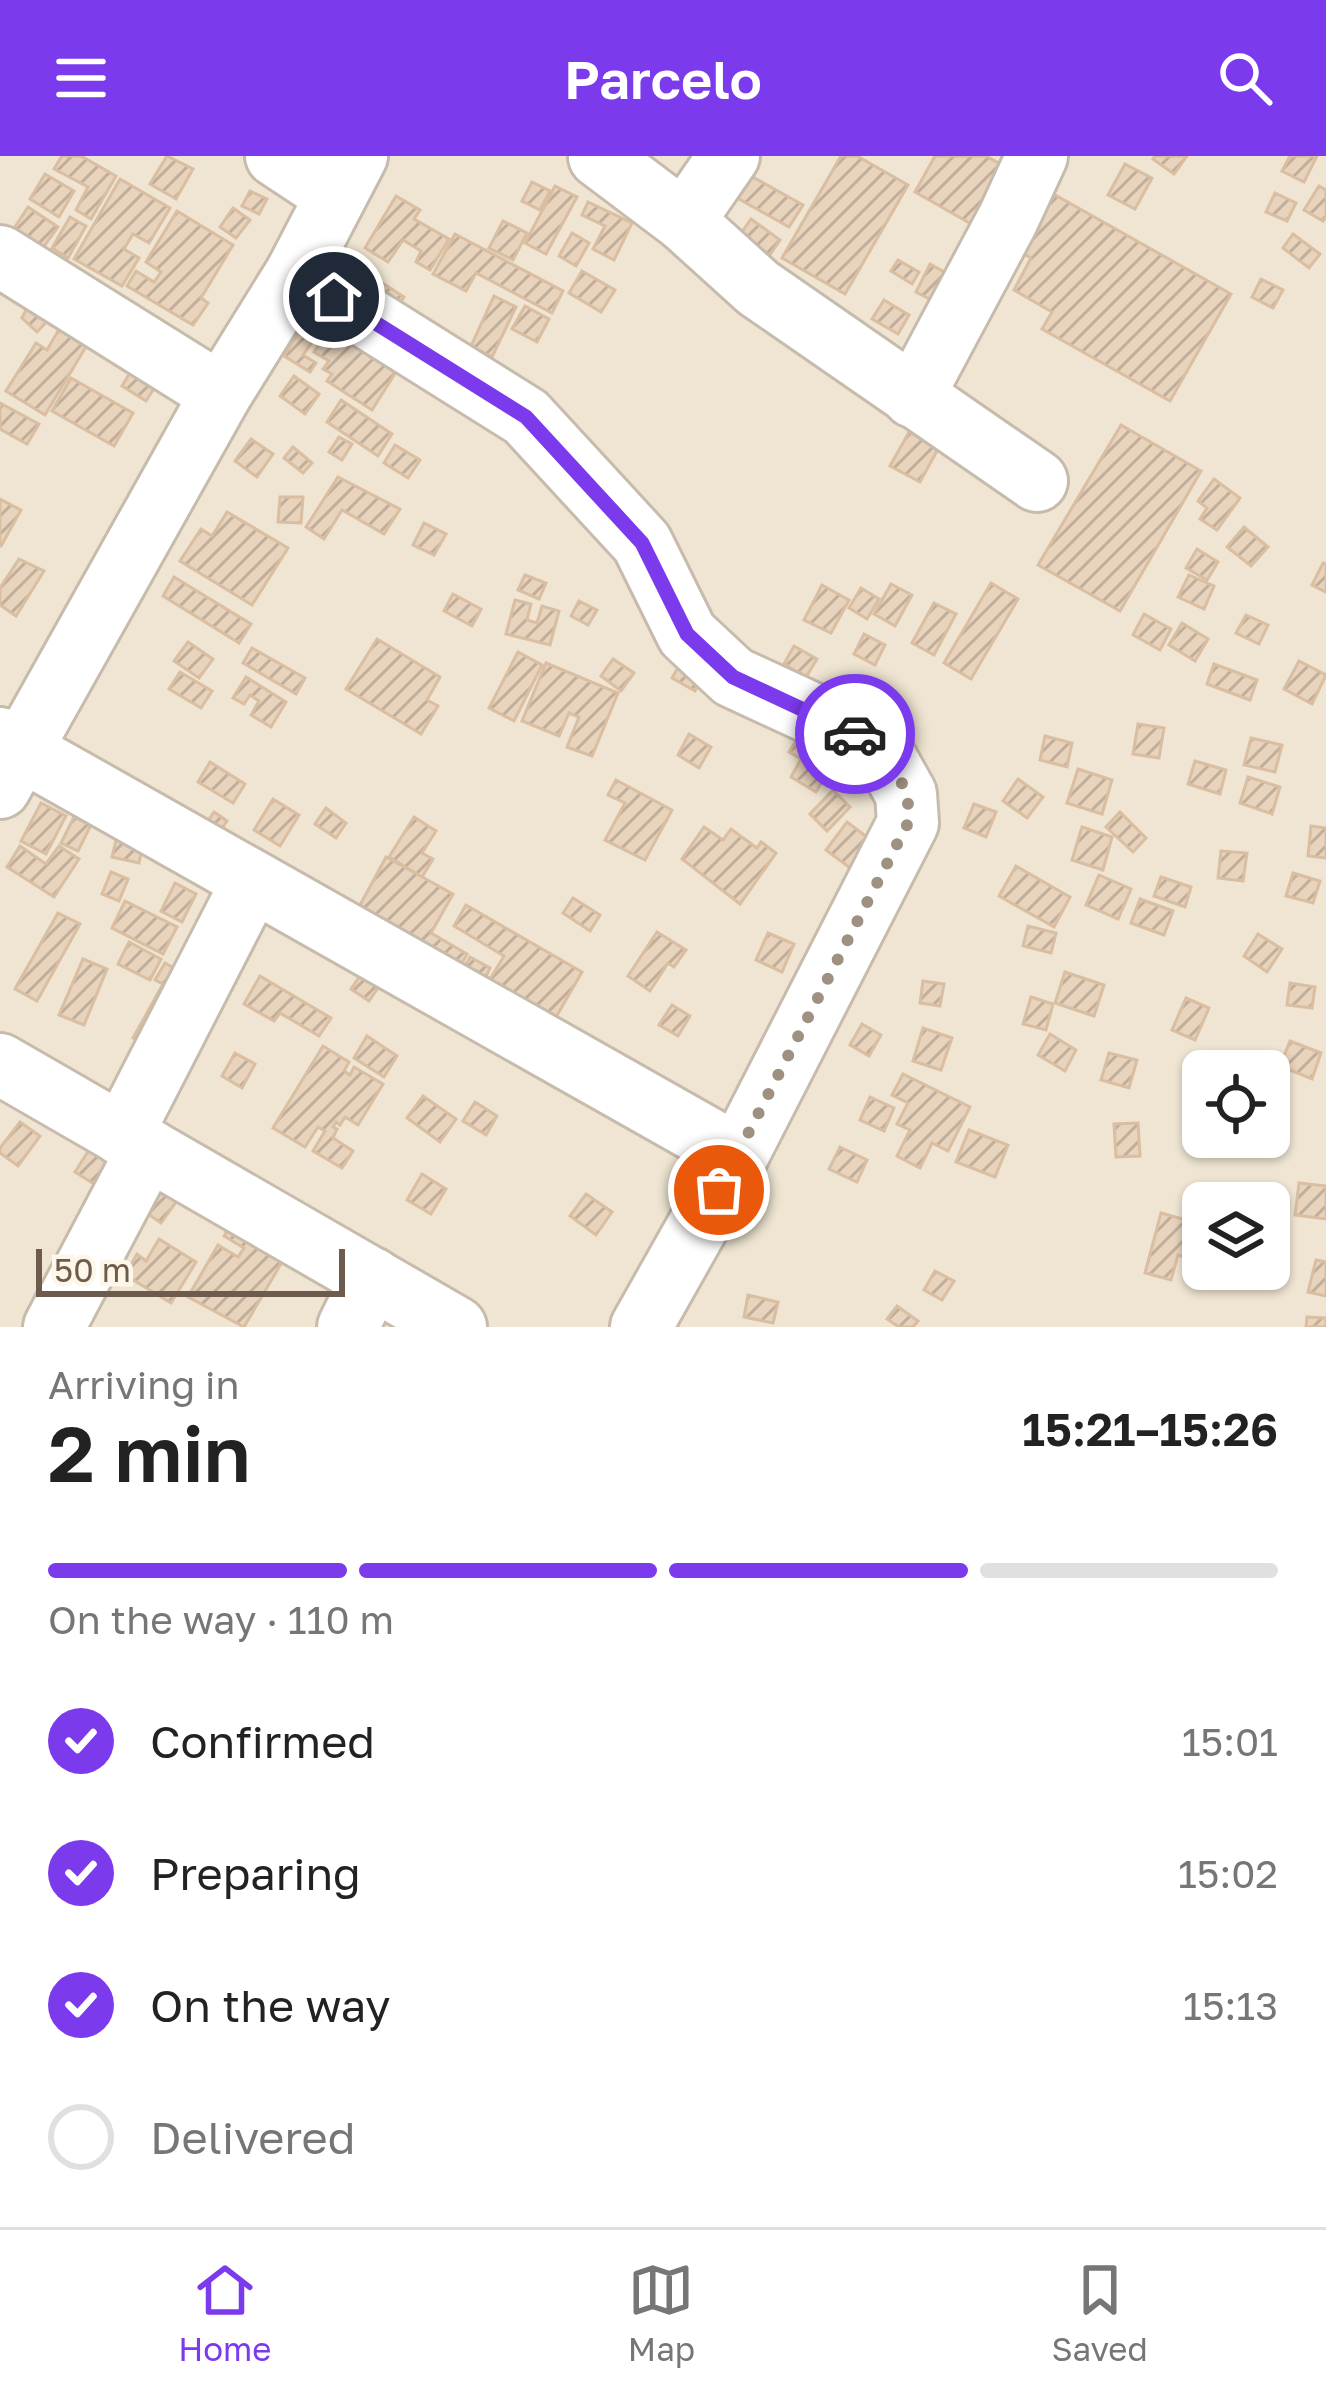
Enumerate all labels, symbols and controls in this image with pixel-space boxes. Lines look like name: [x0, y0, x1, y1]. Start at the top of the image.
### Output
icon: menu: [48, 45, 114, 111]
icon: search: [1212, 45, 1278, 111]
text: Parcelo: [564, 46, 762, 111]
pin: [283, 246, 385, 348]
icon: home: [301, 264, 367, 330]
courier: [795, 674, 915, 794]
icon: car: [822, 701, 888, 767]
map controls: [1182, 1050, 1290, 1290]
button: locate: [1182, 1050, 1290, 1158]
pin: [668, 1139, 770, 1241]
icon: bag: [686, 1157, 752, 1223]
button: layers: [1182, 1182, 1290, 1290]
scale bar: [36, 1243, 345, 1296]
text: 50 m: [54, 1250, 131, 1289]
text: Arriving in: [48, 1361, 239, 1408]
text: 15:21–15:26: [1022, 1402, 1278, 1456]
text: 2 min: [48, 1406, 251, 1499]
text: On the way · 110 m: [48, 1596, 394, 1643]
icon: check: [48, 1708, 114, 1774]
text: Confirmed: [150, 1714, 375, 1768]
text: 15:01: [1182, 1718, 1278, 1765]
icon: check: [48, 1840, 114, 1906]
text: Preparing: [150, 1846, 361, 1900]
text: 15:02: [1178, 1850, 1278, 1897]
icon: check: [48, 1972, 114, 2038]
text: On the way: [150, 1978, 391, 2032]
text: 15:13: [1183, 1982, 1278, 2029]
text: Delivered: [150, 2110, 355, 2164]
tab: Home: [178, 2257, 271, 2368]
tab: Map: [628, 2257, 695, 2368]
tab: Saved: [1051, 2257, 1148, 2368]

